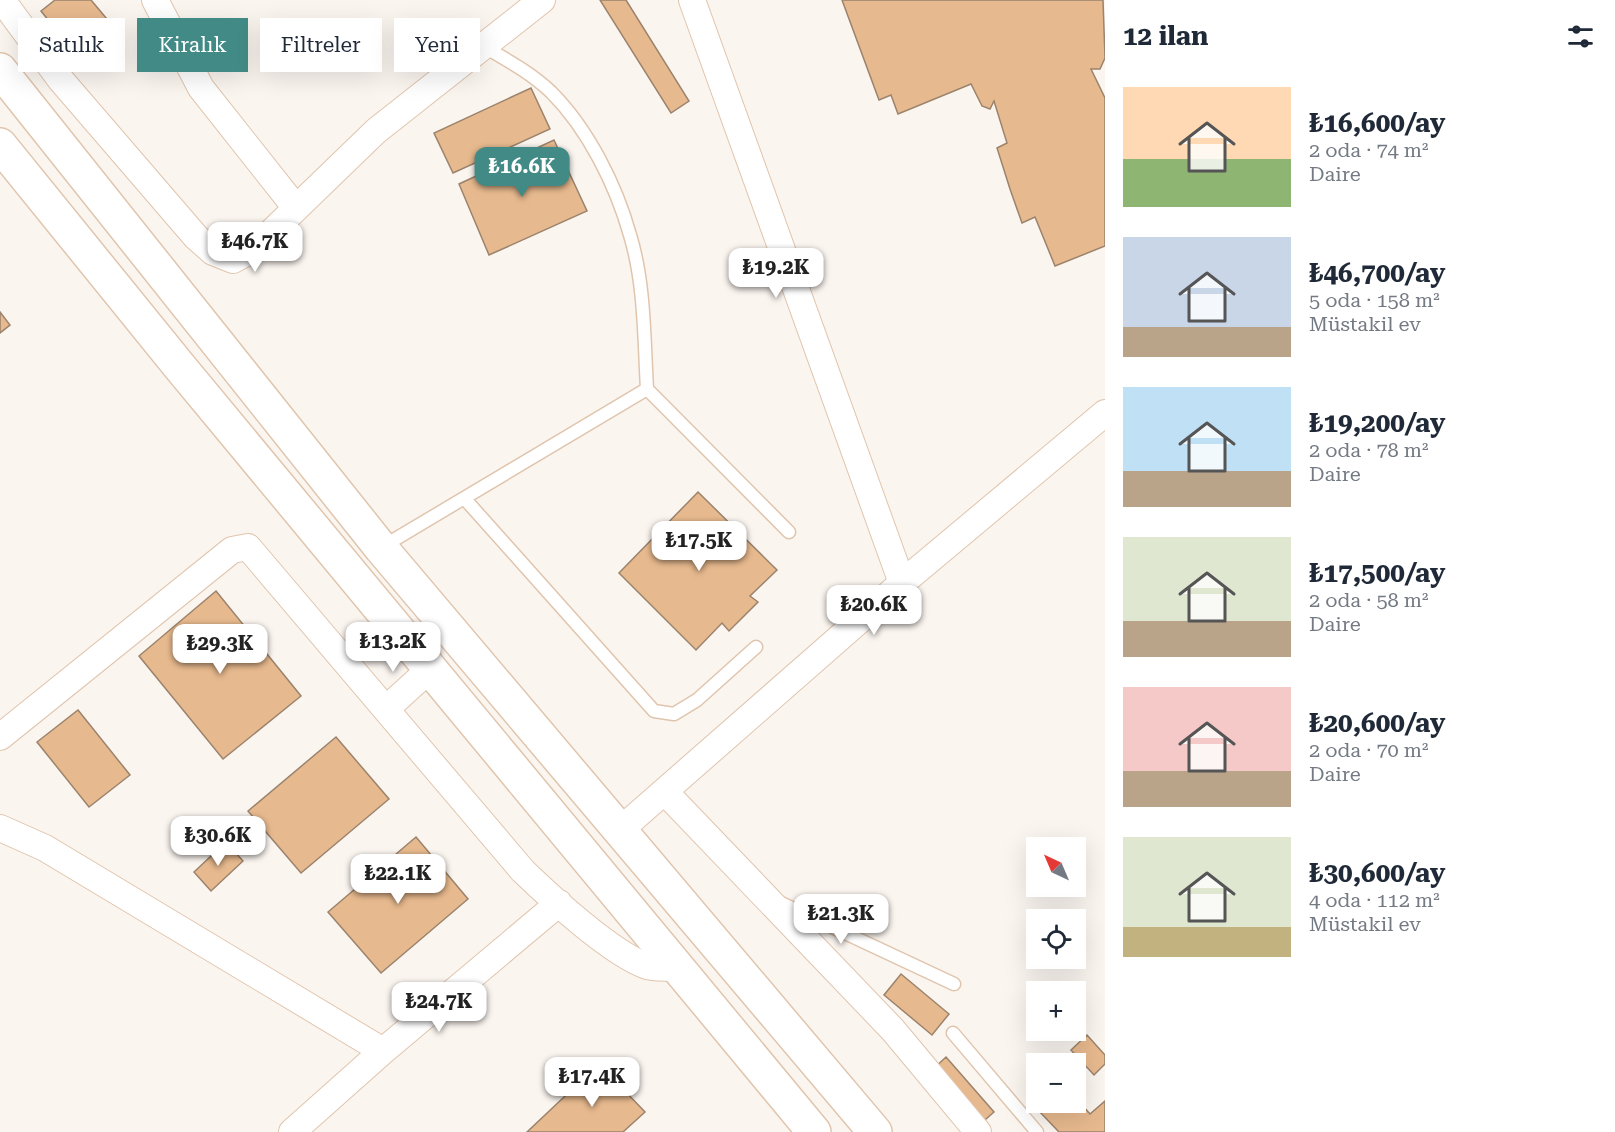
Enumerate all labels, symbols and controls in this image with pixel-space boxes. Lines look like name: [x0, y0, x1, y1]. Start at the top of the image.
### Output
chip: Satılık: [18, 18, 125, 72]
chip: Kiralık: [137, 18, 248, 72]
chip: Filtreler: [260, 18, 382, 72]
chip: Yeni: [394, 18, 480, 72]
icon: filters: [1564, 20, 1597, 53]
text: 12 ilan: [1123, 21, 1209, 51]
text: ₺16,600/ay: [1309, 108, 1445, 138]
icon: home: [1171, 111, 1243, 183]
text: 2 oda · 74 m²: [1309, 138, 1429, 162]
pin: ₺16.6K: [473, 147, 571, 198]
text: ₺16.6K: [489, 154, 555, 178]
text: Daire: [1309, 162, 1361, 186]
pin: ₺46.7K: [206, 222, 304, 273]
text: ₺46.7K: [222, 229, 288, 253]
pin: ₺19.2K: [727, 248, 825, 299]
text: ₺19.2K: [743, 255, 809, 279]
text: ₺46,700/ay: [1309, 258, 1445, 288]
icon: home: [1171, 261, 1243, 333]
text: 5 oda · 158 m²: [1309, 288, 1440, 312]
text: Müstakil ev: [1309, 312, 1421, 336]
text: ₺19,200/ay: [1309, 408, 1445, 438]
icon: home: [1171, 411, 1243, 483]
text: 2 oda · 78 m²: [1309, 438, 1429, 462]
text: Daire: [1309, 462, 1361, 486]
pin: ₺17.5K: [650, 521, 748, 572]
text: ₺17.5K: [666, 528, 732, 552]
text: ₺17,500/ay: [1309, 558, 1445, 588]
icon: home: [1171, 561, 1243, 633]
pin: ₺20.6K: [825, 585, 923, 636]
text: 2 oda · 58 m²: [1309, 588, 1429, 612]
text: ₺20.6K: [841, 592, 907, 616]
text: Daire: [1309, 612, 1361, 636]
pin: ₺13.2K: [344, 622, 442, 673]
pin: ₺29.3K: [171, 624, 269, 675]
text: ₺13.2K: [360, 629, 426, 653]
text: ₺29.3K: [187, 631, 253, 655]
text: ₺20,600/ay: [1309, 708, 1445, 738]
icon: home: [1171, 711, 1243, 783]
text: 2 oda · 70 m²: [1309, 738, 1429, 762]
text: Daire: [1309, 762, 1361, 786]
pin: ₺30.6K: [169, 816, 267, 867]
text: ₺30.6K: [185, 823, 251, 847]
north arrow: [1026, 837, 1086, 897]
map controls: [1026, 837, 1086, 1113]
pin: ₺22.1K: [349, 854, 447, 905]
text: ₺30,600/ay: [1309, 858, 1445, 888]
text: ₺22.1K: [365, 861, 431, 885]
icon: home: [1171, 861, 1243, 933]
text: 4 oda · 112 m²: [1309, 888, 1440, 912]
pin: ₺21.3K: [792, 894, 890, 945]
text: ₺21.3K: [808, 901, 874, 925]
button: locate: [1026, 909, 1086, 969]
text: Müstakil ev: [1309, 912, 1421, 936]
button: +: [1026, 981, 1086, 1041]
pin: ₺24.7K: [390, 982, 488, 1033]
text: ₺24.7K: [406, 989, 472, 1013]
button: −: [1026, 1053, 1086, 1113]
pin: ₺17.4K: [543, 1057, 641, 1108]
text: ₺17.4K: [559, 1064, 625, 1088]

